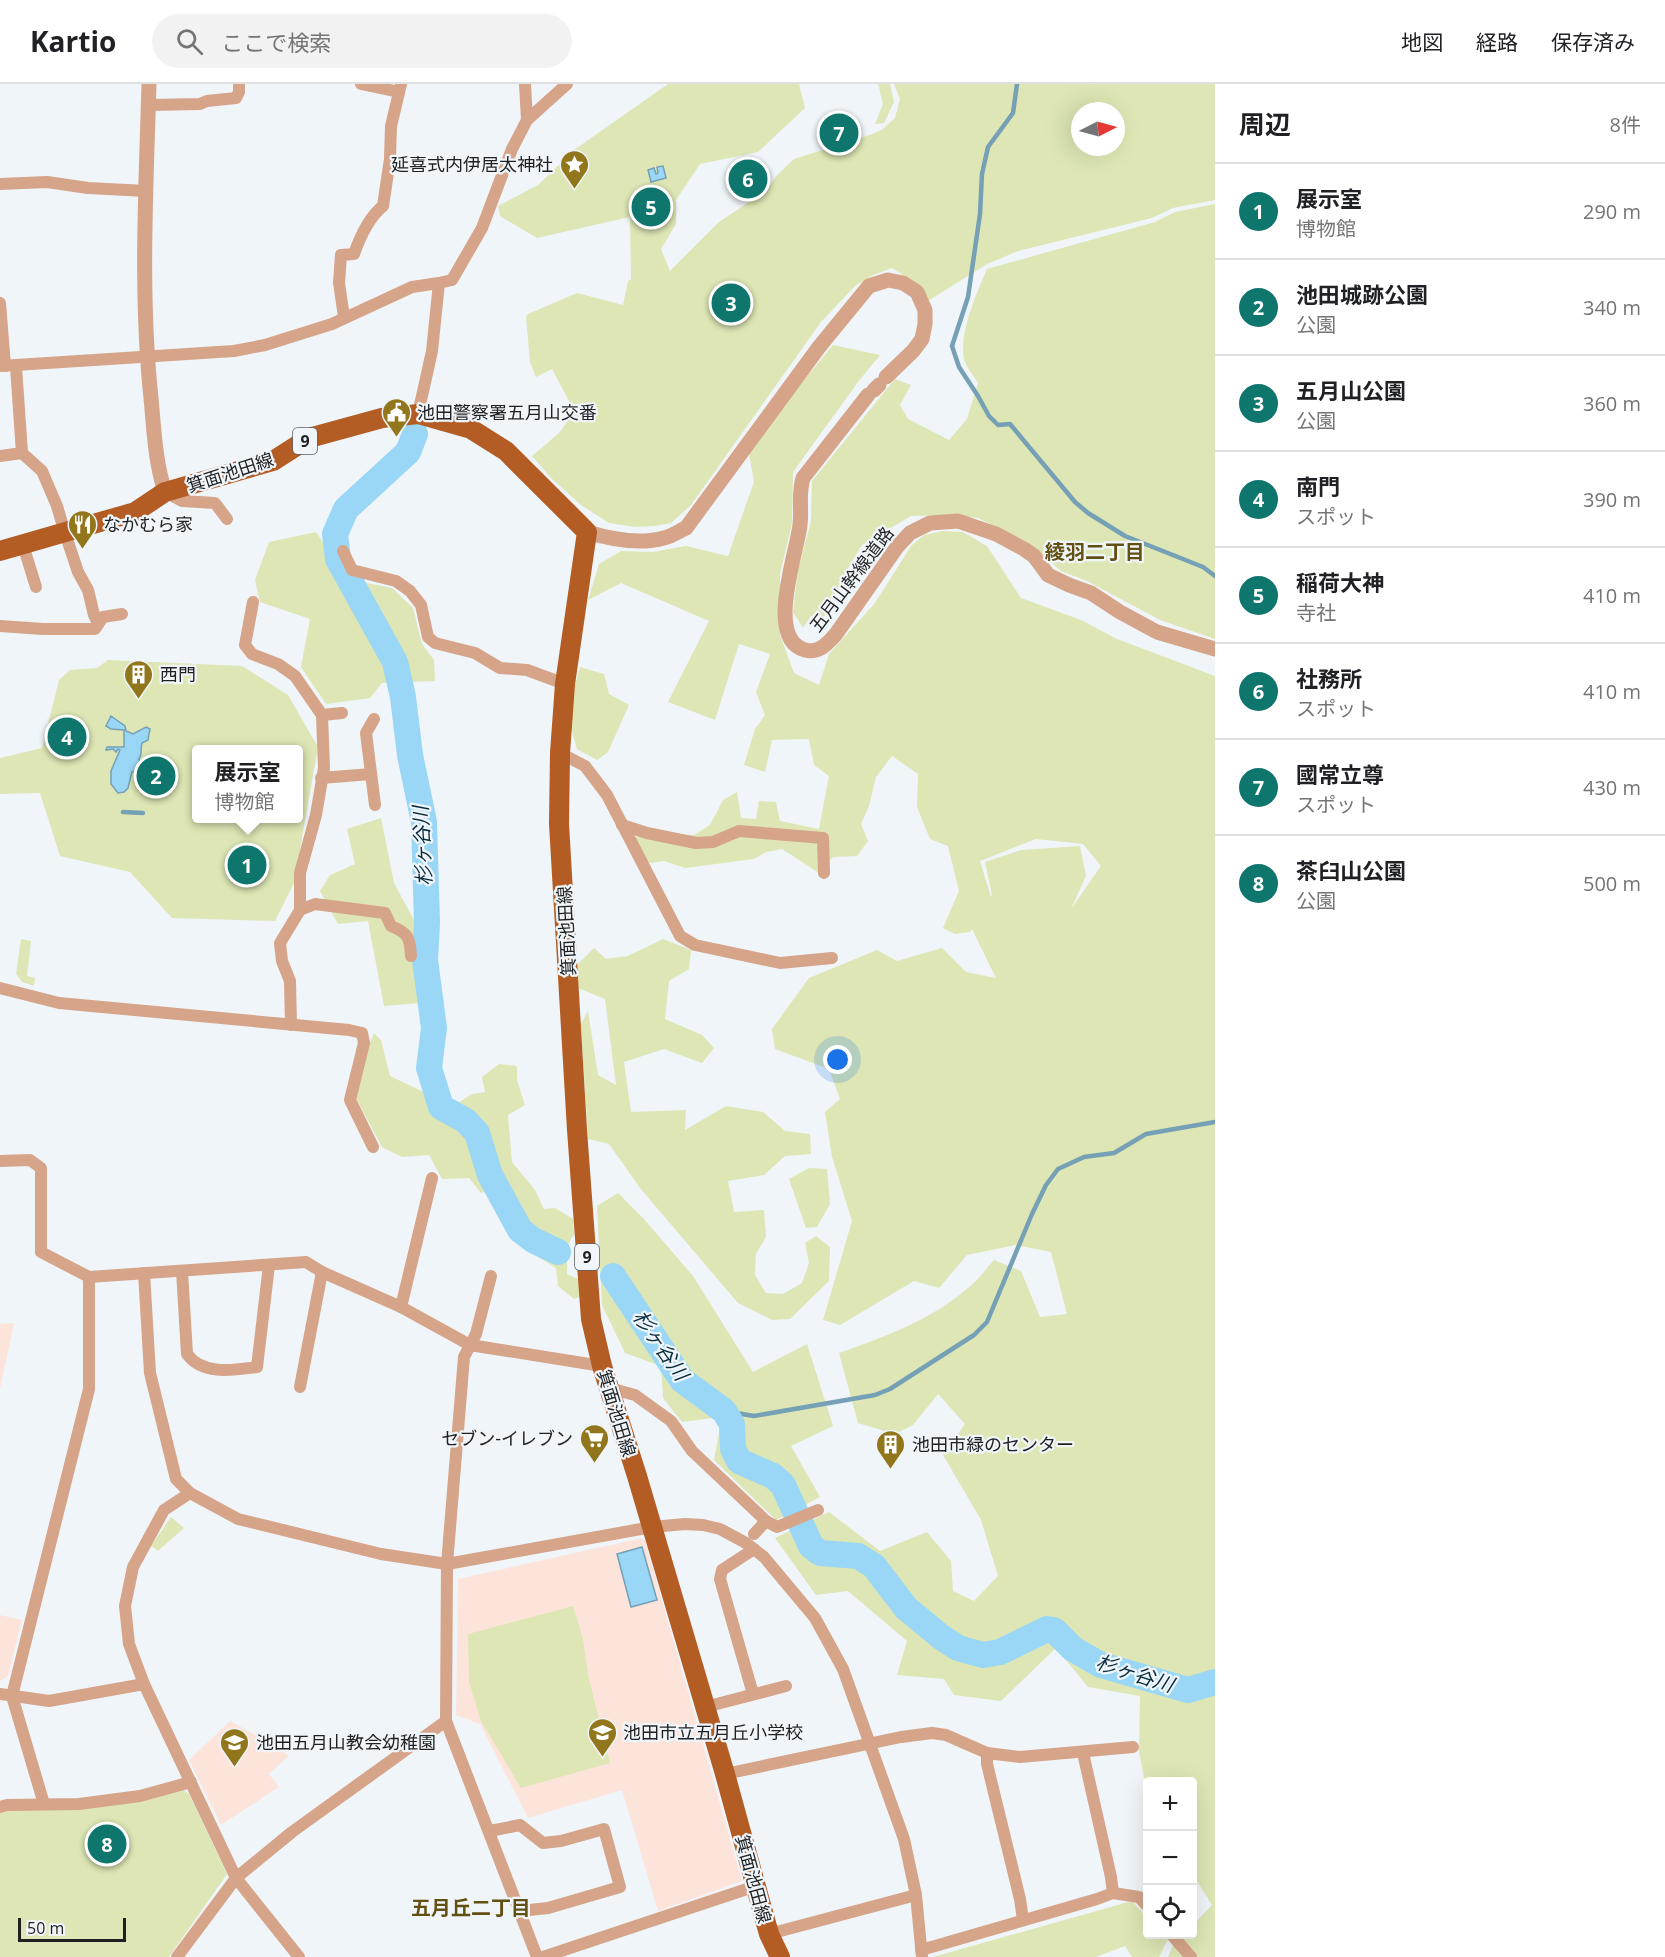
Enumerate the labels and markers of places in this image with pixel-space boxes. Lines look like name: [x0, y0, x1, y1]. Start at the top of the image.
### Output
pin: 7: [820, 110, 858, 156]
place icon: 延喜式内伊居太神社: [558, 148, 590, 190]
place label: 延喜式内伊居太神社: [391, 152, 553, 176]
pin: 6: [728, 156, 768, 202]
pin: 5: [632, 184, 670, 230]
pin: 3: [712, 280, 750, 326]
public building icon: 池田警察署五月山交番: [380, 396, 412, 438]
place label: 池田警察署五月山交番: [417, 400, 597, 424]
restaurant icon: なかむら家: [66, 508, 98, 550]
place label: なかむら家: [103, 512, 193, 536]
building icon: 西門: [123, 658, 155, 700]
place label: 西門: [160, 662, 196, 686]
pin: 4: [48, 714, 86, 760]
pin: 2: [136, 754, 176, 798]
pin: 1: [228, 842, 266, 888]
supermarket icon: セブン-イレブン: [578, 1422, 610, 1464]
place label: セブン-イレブン: [441, 1426, 573, 1450]
building icon: 池田市緑のセンター: [875, 1428, 907, 1470]
place label: 池田市緑のセンター: [912, 1432, 1074, 1456]
school or university icon: 池田市立五月丘小学校: [586, 1716, 618, 1758]
place label: 池田市立五月丘小学校: [623, 1720, 803, 1744]
school or university icon: 池田五月山教会幼稚園: [219, 1726, 251, 1768]
place label: 池田五月山教会幼稚園: [256, 1730, 436, 1754]
pin: 8: [88, 1822, 126, 1866]

